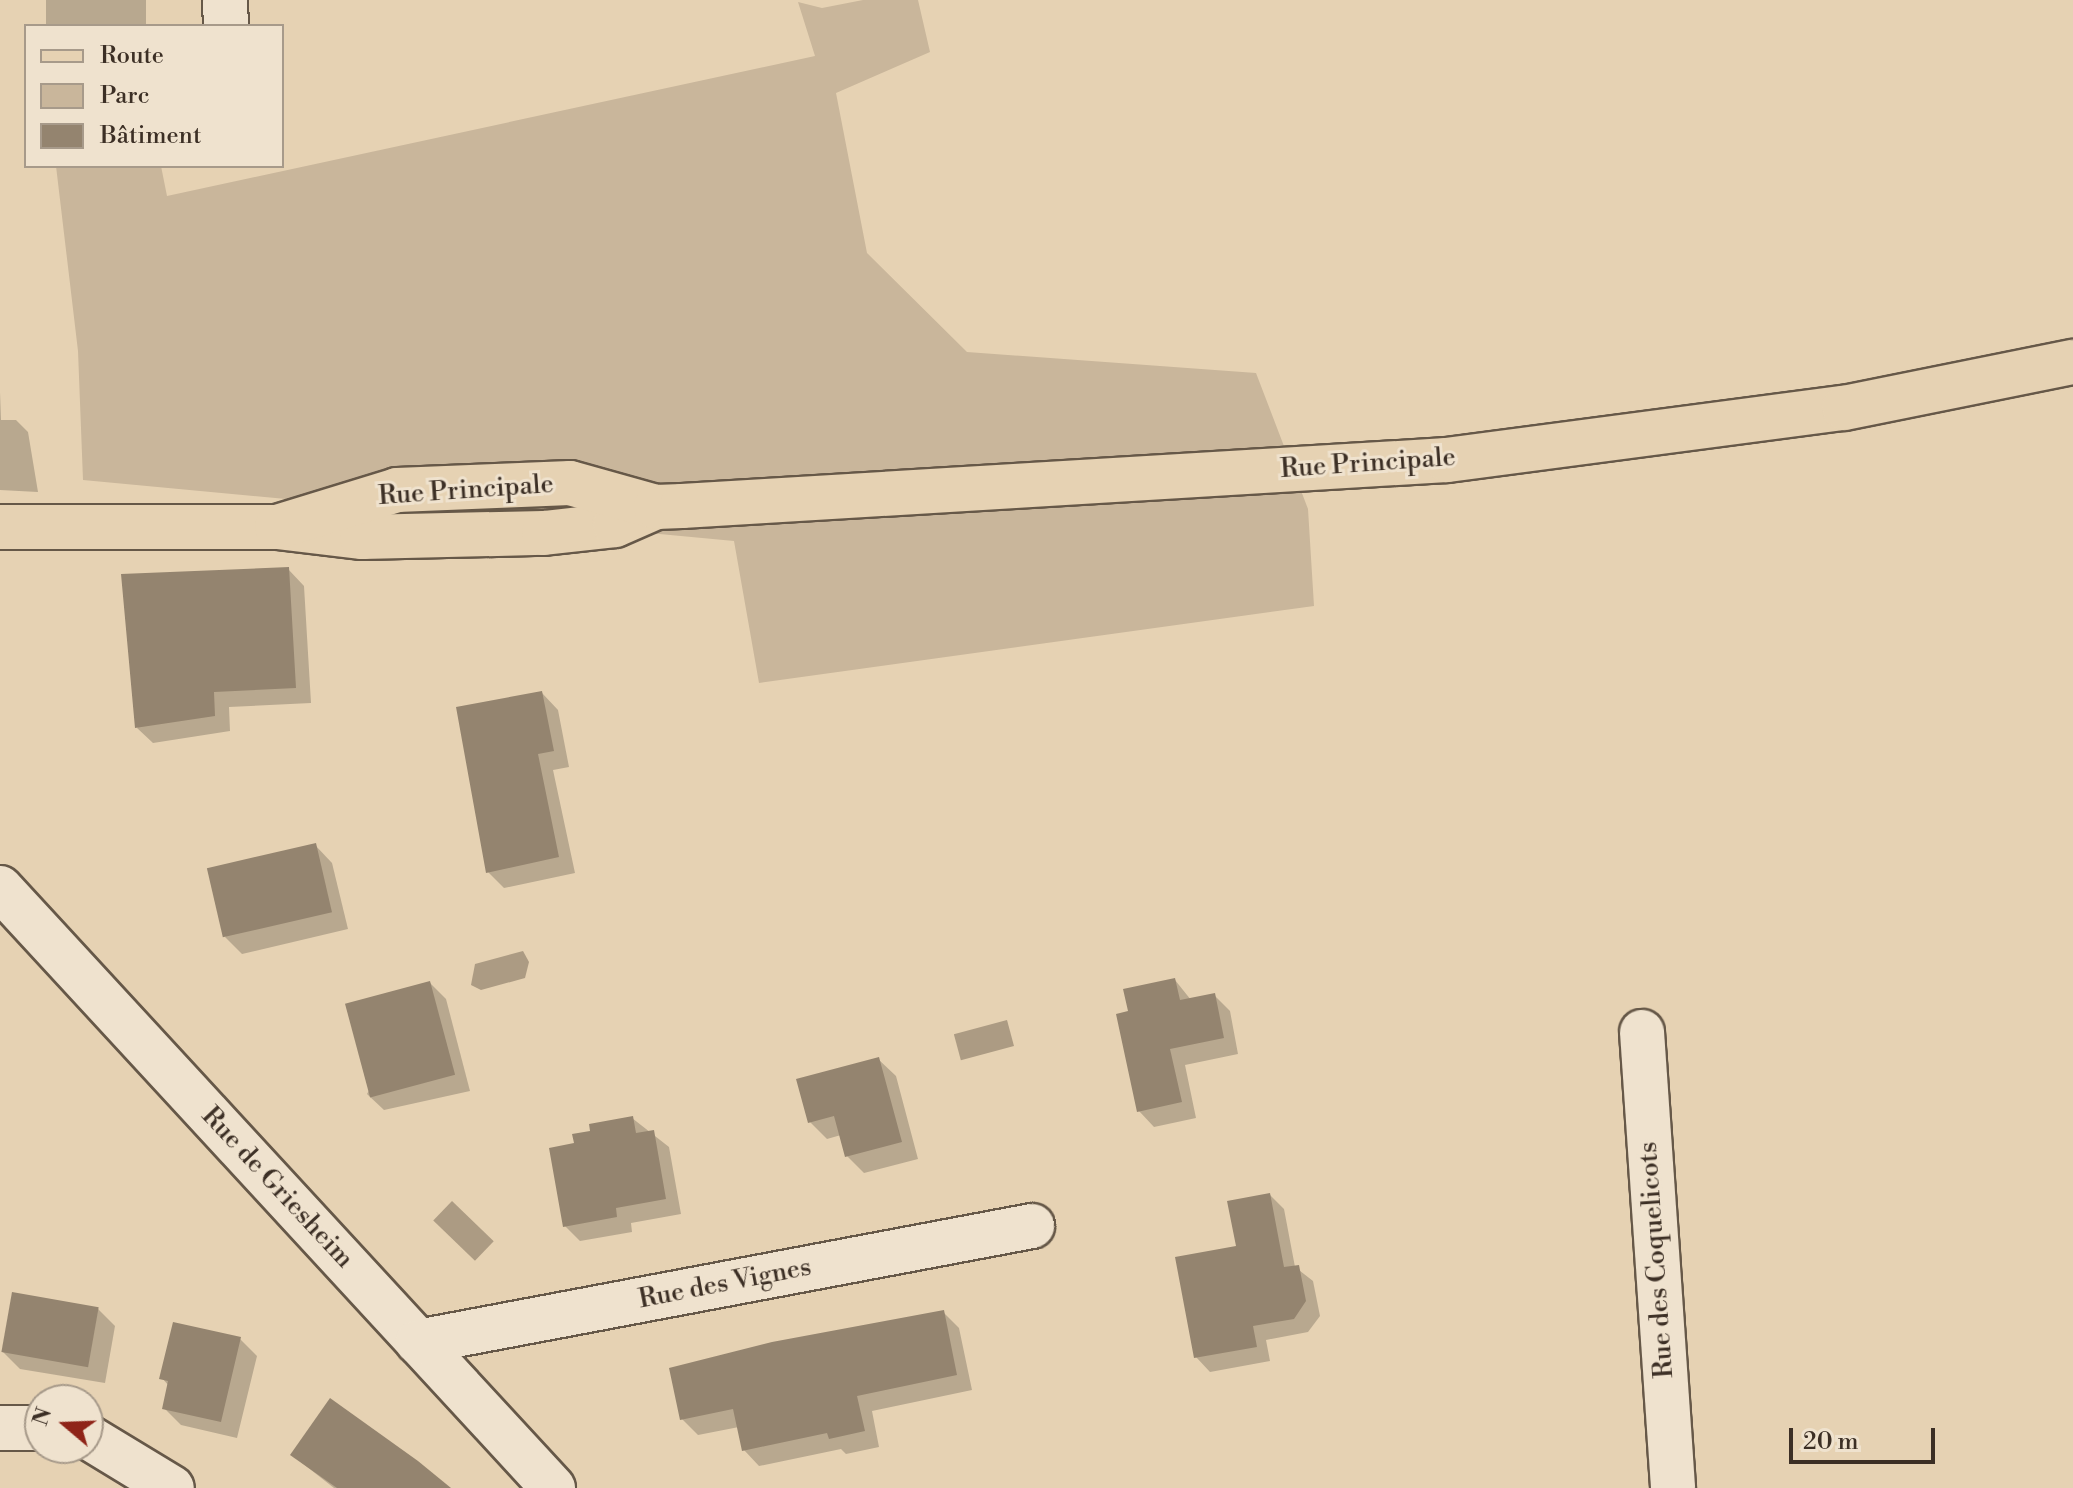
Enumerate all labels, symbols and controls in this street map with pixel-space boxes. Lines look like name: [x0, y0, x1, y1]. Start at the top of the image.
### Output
legend: [24, 24, 284, 168]
text: Route: [100, 41, 164, 71]
text: Parc: [100, 81, 150, 111]
text: Bâtiment: [100, 121, 201, 151]
street label: Rue Principale: [1279, 442, 1457, 486]
street label: Rue Principale: [377, 469, 555, 513]
street label: Rue de Griesheim: [194, 1101, 360, 1275]
street label: Rue des Coquelicots: [1633, 1141, 1681, 1379]
street label: Rue des Vignes: [636, 1252, 814, 1316]
north arrow: [24, 1384, 104, 1464]
text: N: [27, 1404, 58, 1429]
scale bar: [1793, 1412, 1939, 1462]
text: 20 m: [1803, 1427, 1859, 1457]

